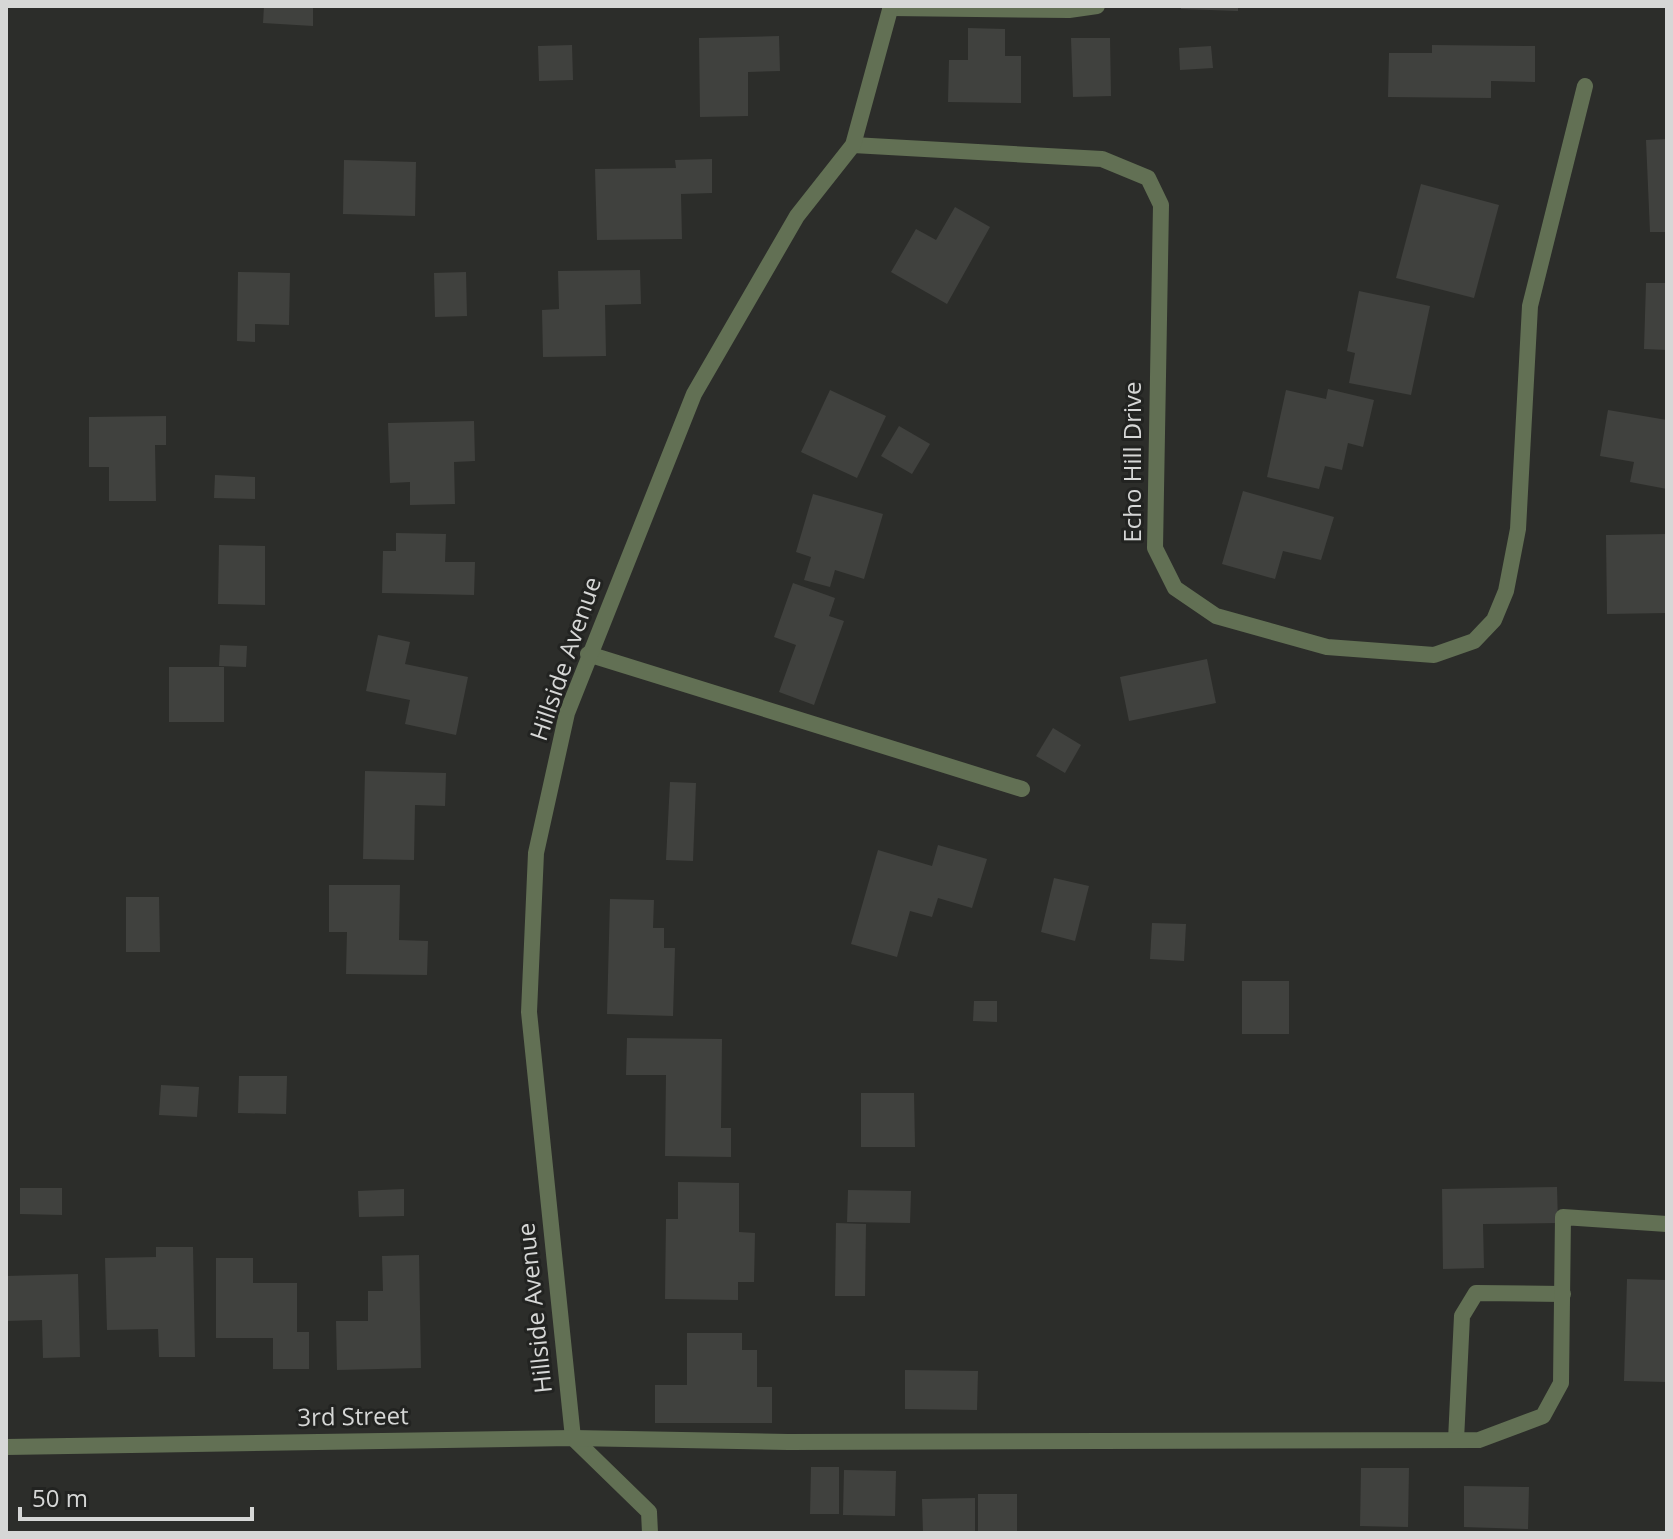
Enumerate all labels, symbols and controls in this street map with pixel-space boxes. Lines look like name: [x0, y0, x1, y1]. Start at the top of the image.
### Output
street label: Echo Hill Drive: [1115, 381, 1148, 543]
street label: Hillside Avenue: [521, 572, 608, 745]
street label: Hillside Avenue: [508, 1221, 559, 1395]
street label: 3rd Street: [297, 1398, 409, 1433]
scale bar: [20, 1471, 252, 1521]
text: 50 m: [32, 1481, 88, 1514]

